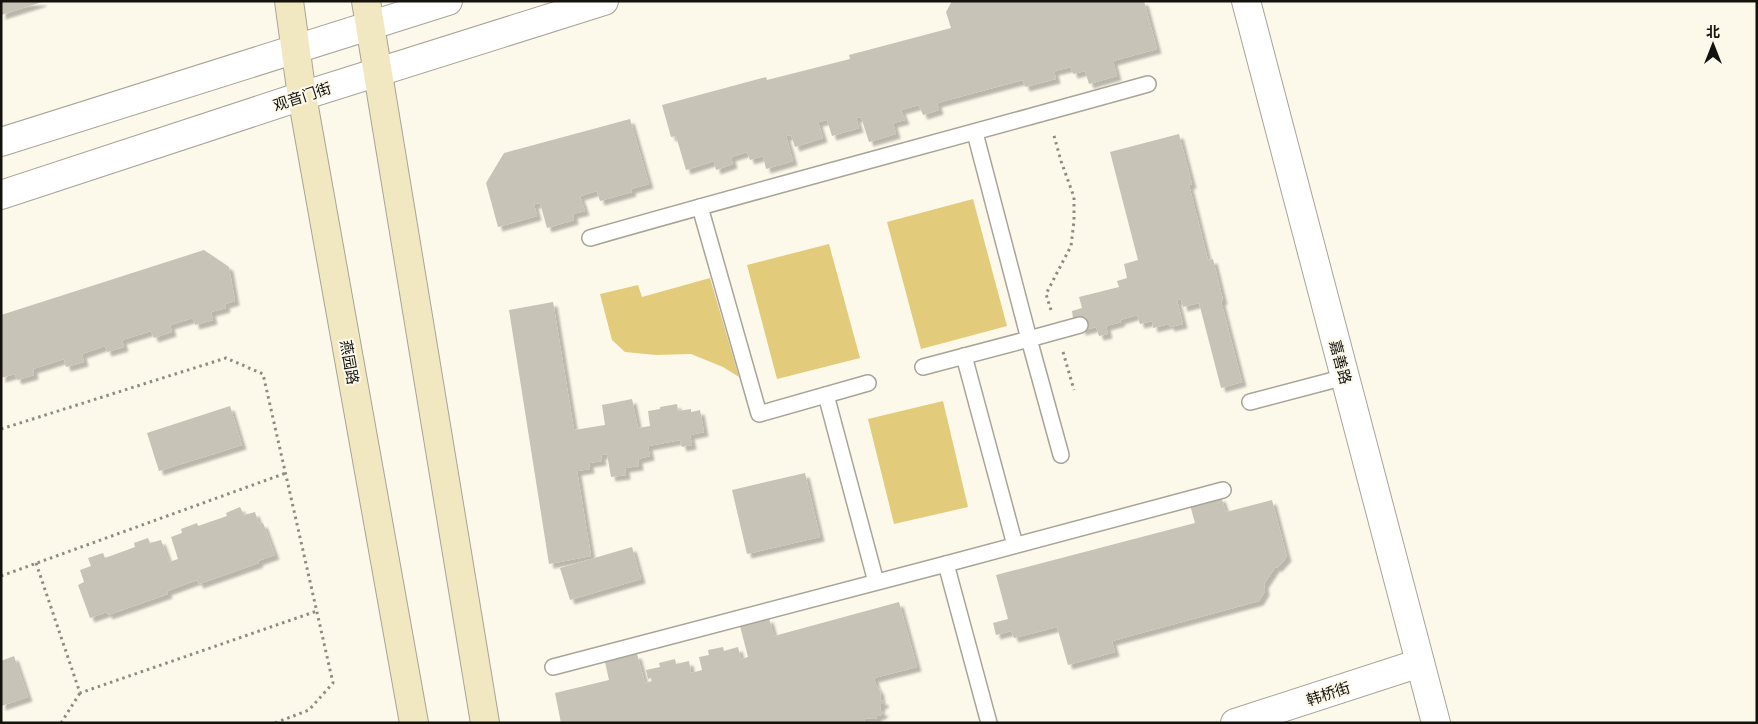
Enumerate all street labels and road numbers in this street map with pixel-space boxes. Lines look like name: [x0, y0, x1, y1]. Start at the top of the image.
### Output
street label: 观音门街: [271, 78, 333, 114]
street label: 燕园路: [337, 338, 363, 386]
street label: 嘉善路: [1326, 338, 1356, 386]
street label: 韩桥街: [1304, 677, 1352, 709]

